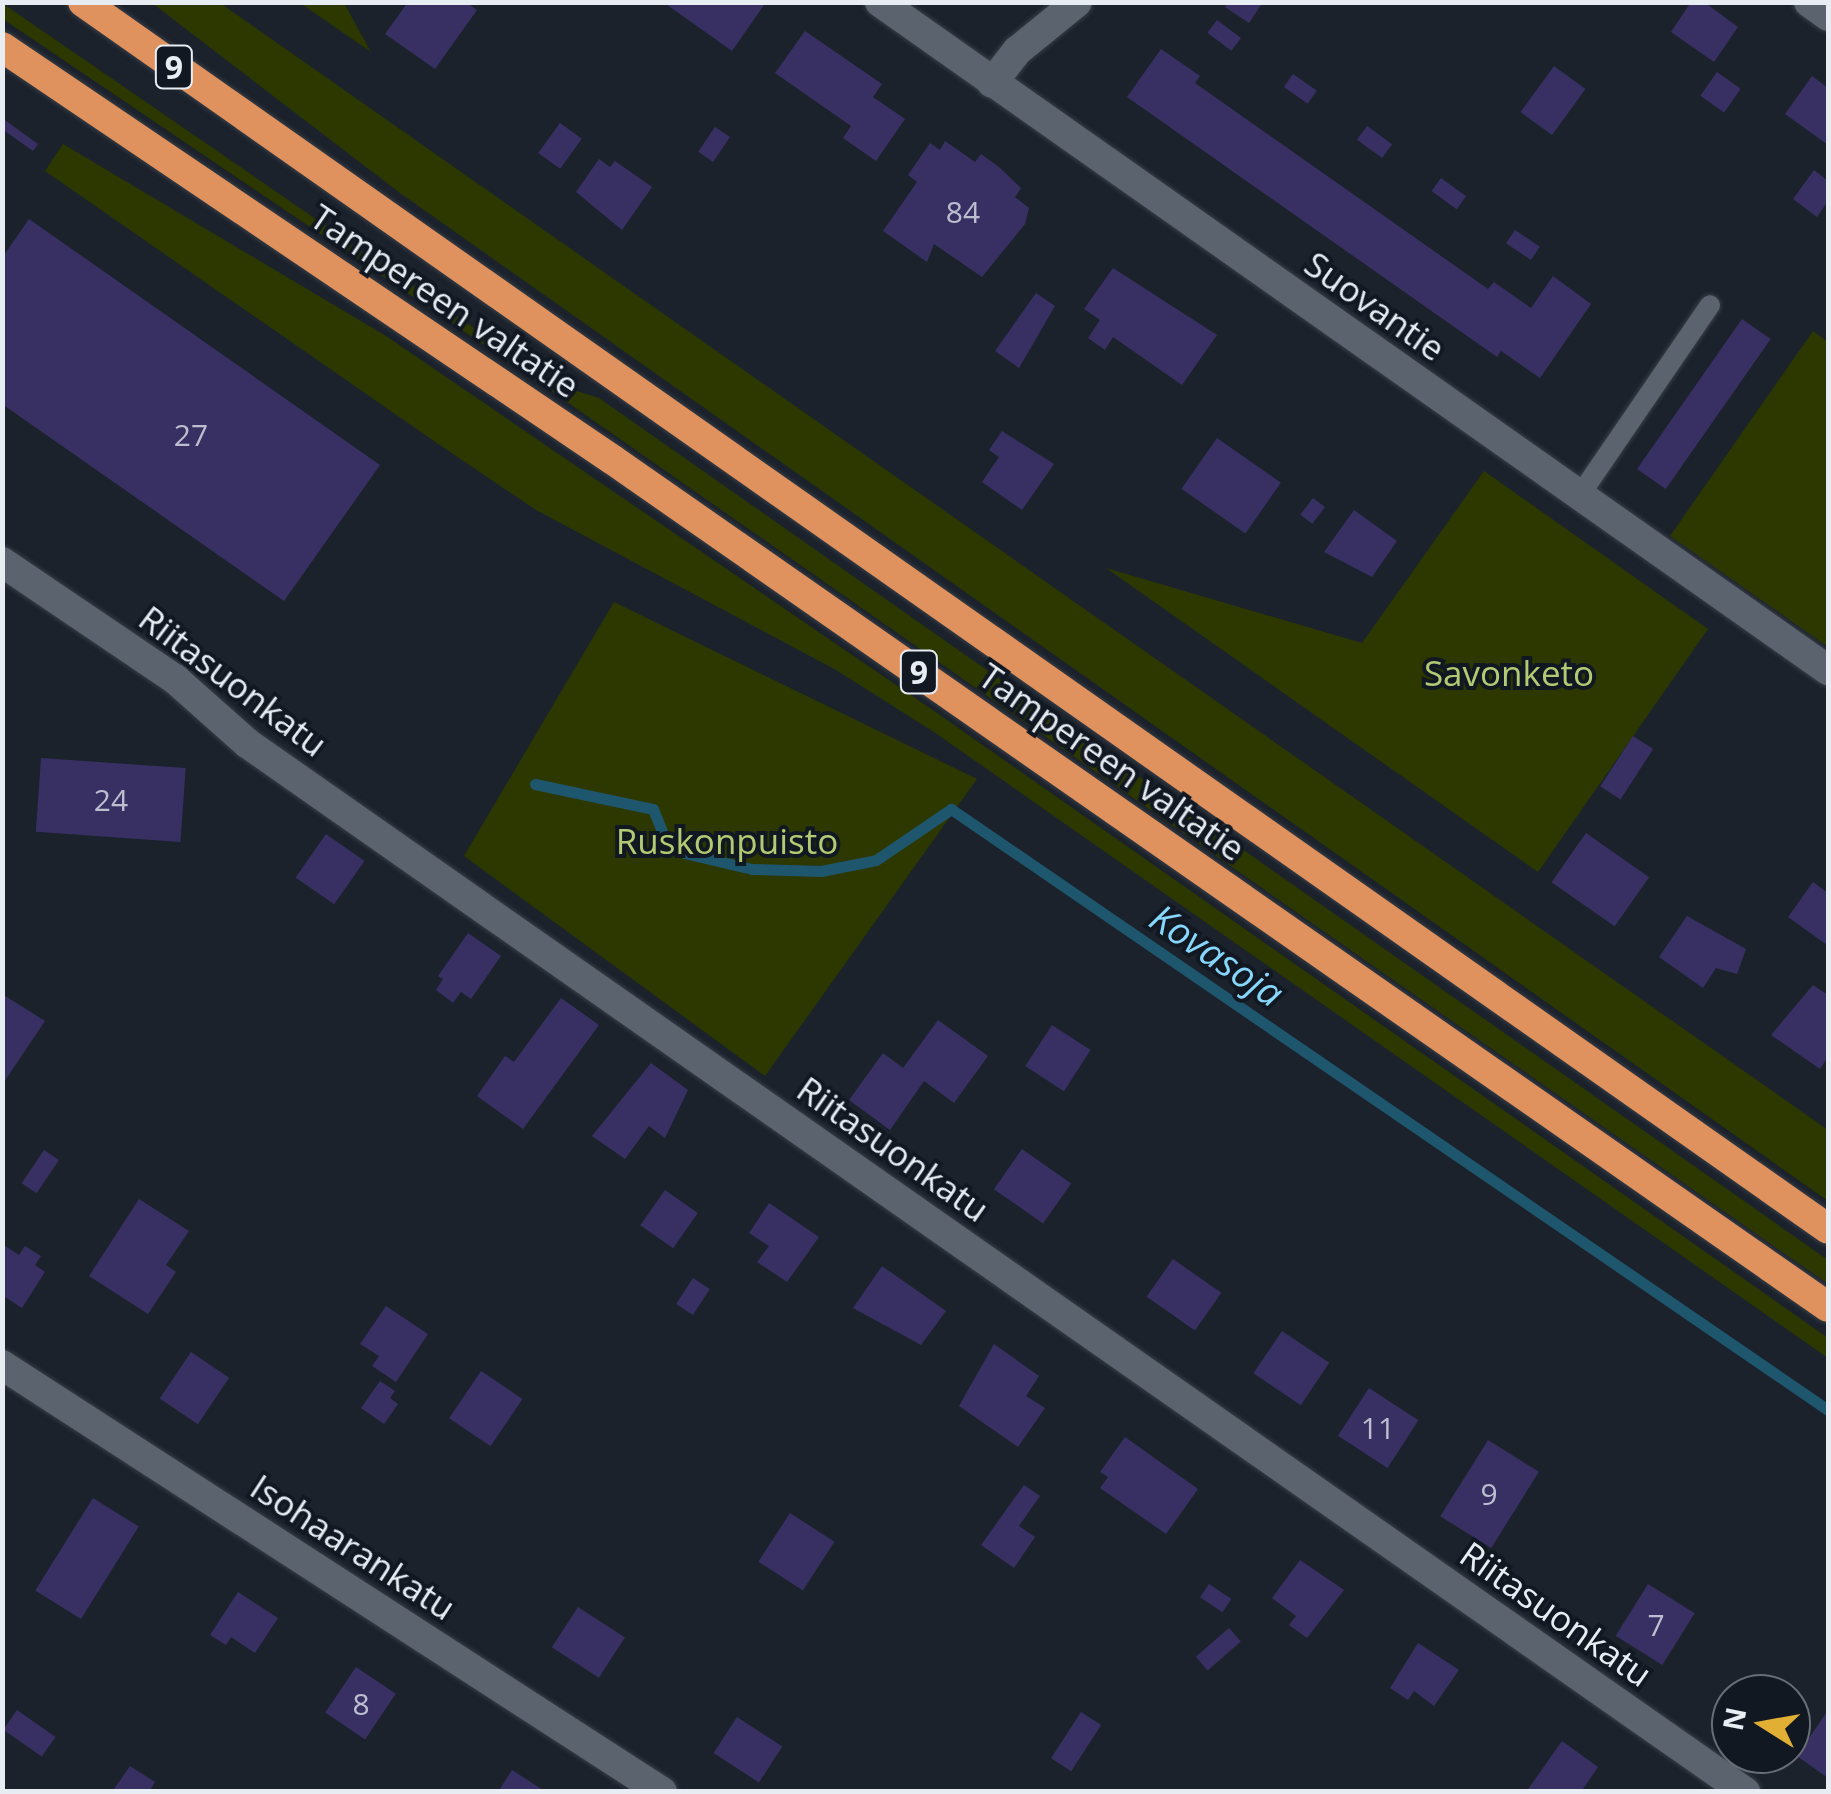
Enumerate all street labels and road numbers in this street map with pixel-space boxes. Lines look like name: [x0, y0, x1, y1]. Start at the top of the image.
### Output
road number: 9: [154, 40, 194, 94]
street label: Tampereen valtatie: [303, 196, 587, 406]
street label: Suovantie: [1297, 243, 1453, 369]
street label: Riitasuonkatu: [131, 597, 335, 765]
road number: 9: [899, 645, 939, 699]
street label: Tampereen valtatie: [971, 654, 1253, 870]
street label: Riitasuonkatu: [789, 1068, 997, 1230]
street label: Isohaarankatu: [243, 1465, 463, 1629]
street label: Riitasuonkatu: [1452, 1533, 1660, 1695]

